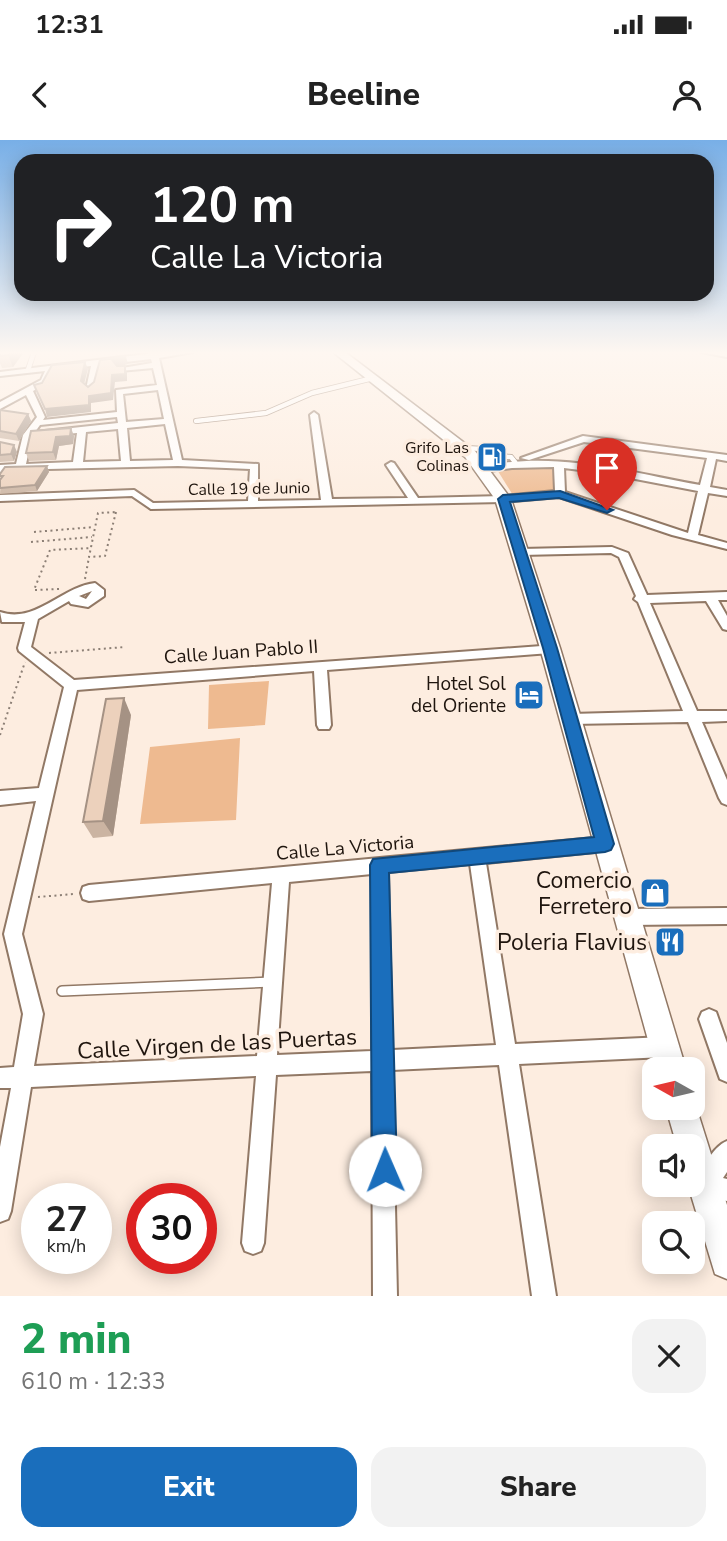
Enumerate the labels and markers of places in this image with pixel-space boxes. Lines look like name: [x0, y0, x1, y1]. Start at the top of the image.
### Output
place label: Grifo Las Colinas: [405, 437, 469, 477]
pin: [577, 438, 637, 510]
fuel station icon: Grifo Las Colinas: [475, 440, 509, 474]
place label: Hotel Sol del Oriente: [411, 671, 506, 719]
hotel icon: Hotel Sol del Oriente: [512, 678, 546, 712]
place label: Comercio Ferretero: [536, 865, 632, 922]
shop icon: Comercio Ferretero: [638, 876, 672, 910]
restaurant icon: Poleria Flavius: [653, 925, 687, 959]
place label: Poleria Flavius: [497, 927, 647, 958]

